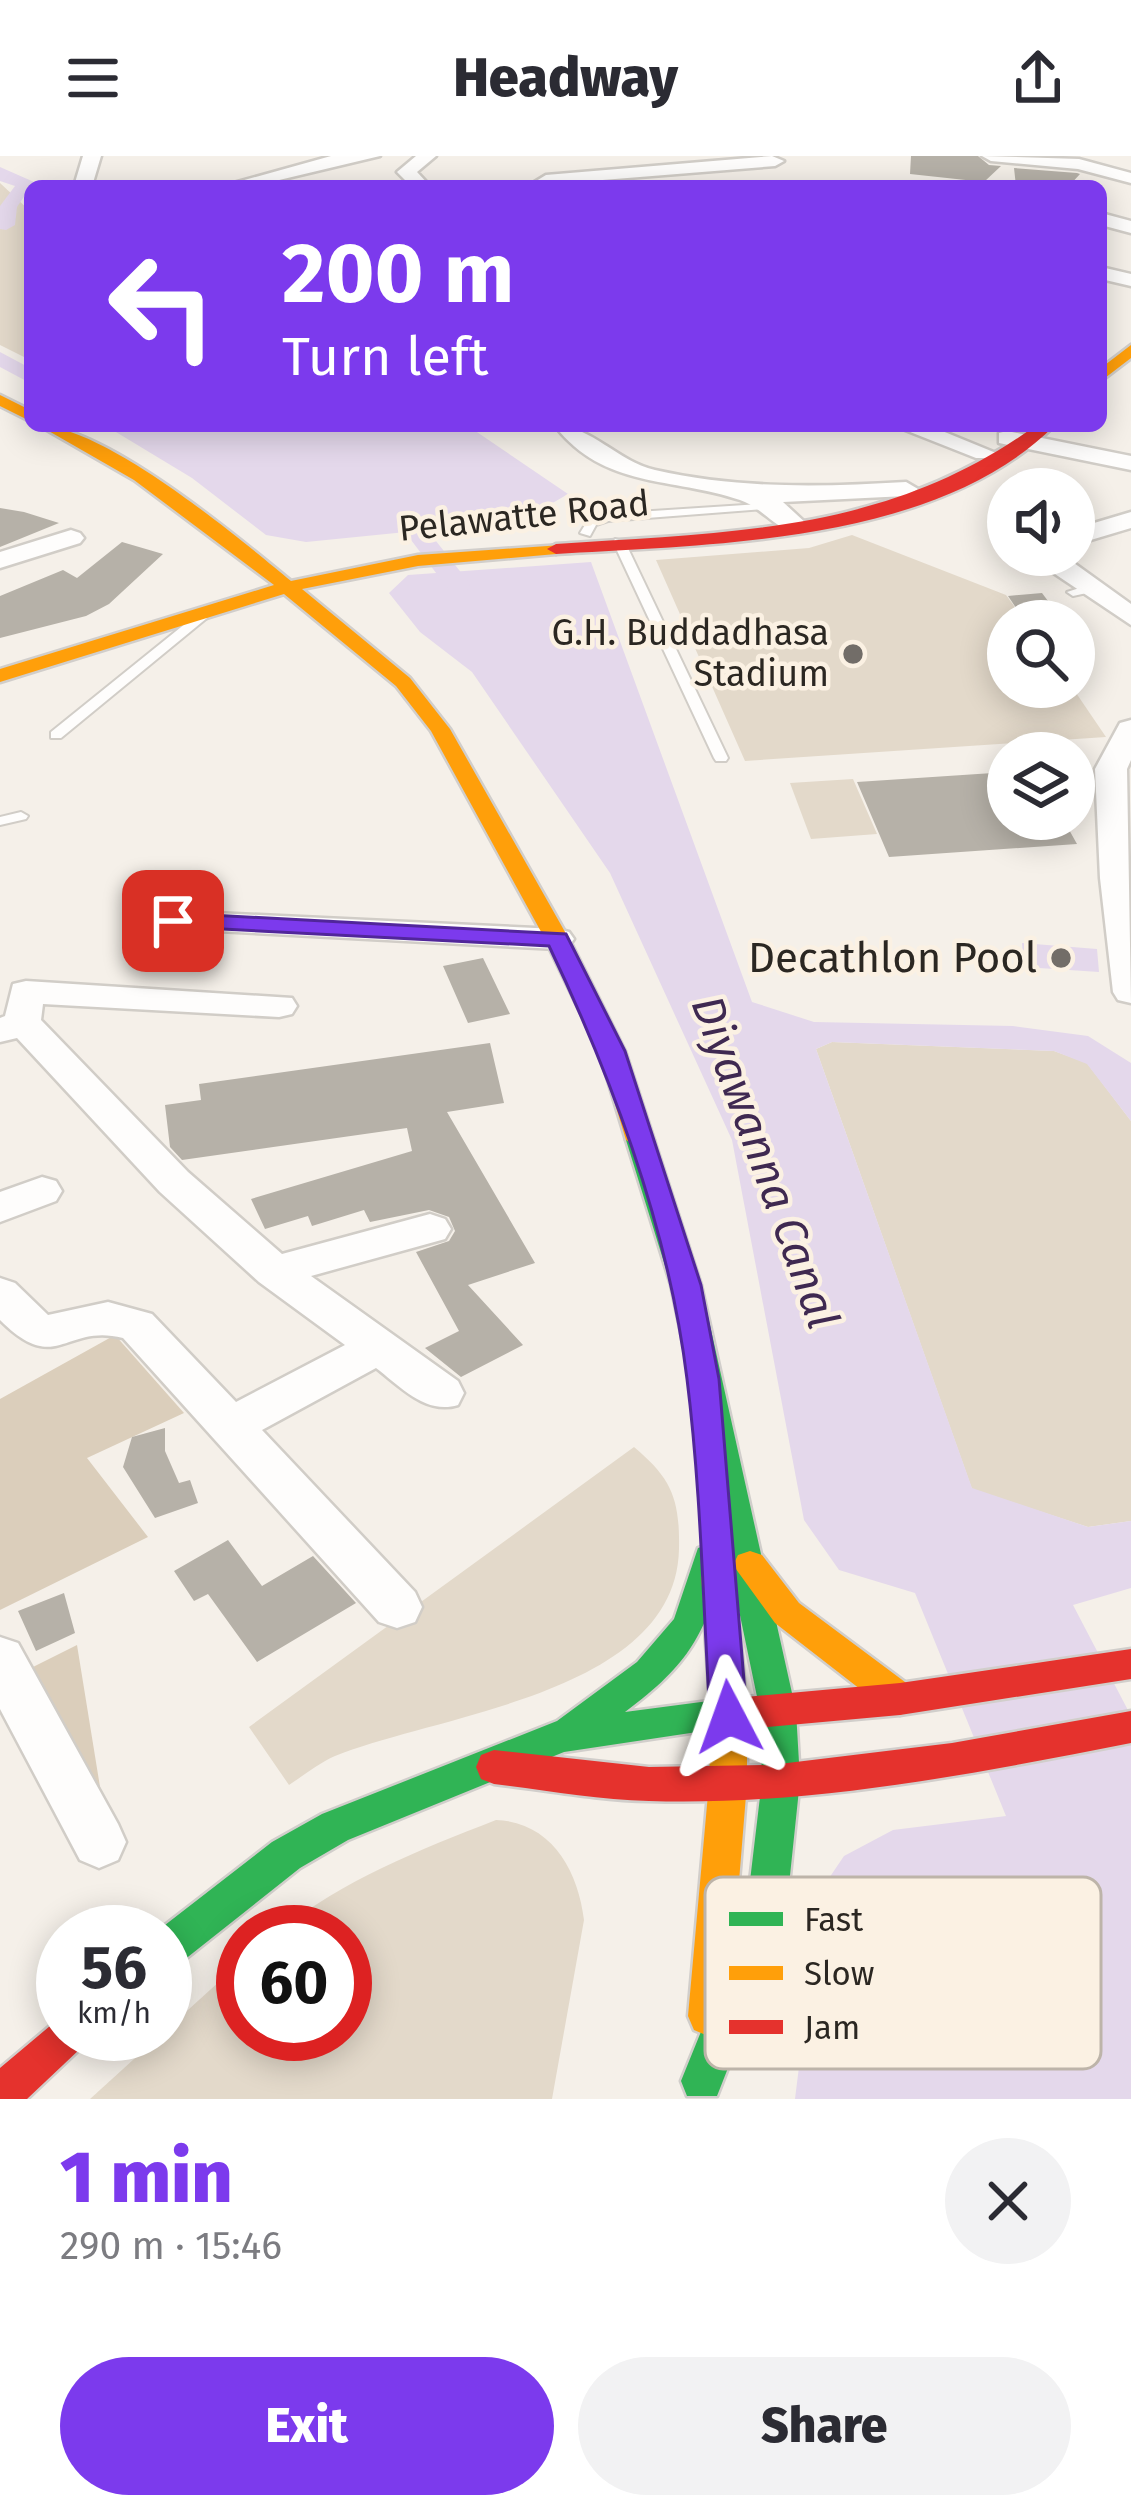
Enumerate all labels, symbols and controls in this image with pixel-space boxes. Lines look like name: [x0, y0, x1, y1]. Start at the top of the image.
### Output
icon: menu: [60, 45, 126, 111]
icon: share: [1005, 45, 1071, 111]
text: Headway: [453, 46, 678, 110]
text: 200 m: [282, 223, 515, 324]
icon: left: [84, 228, 240, 384]
text: Turn left: [282, 325, 489, 389]
map controls: [987, 468, 1095, 840]
button: sound: [987, 468, 1095, 576]
street label: Pelawatte Road: [396, 481, 652, 551]
button: search: [987, 600, 1095, 708]
place label: G.H. Buddadhasa Stadium: [552, 611, 829, 696]
marker: G.H. Buddadhasa Stadium: [840, 641, 866, 667]
button: layers: [987, 732, 1095, 840]
pin: [122, 870, 224, 972]
icon: arrive: [140, 888, 206, 954]
place label: Decathlon Pool: [748, 933, 1037, 983]
marker: Decathlon Pool: [1048, 945, 1074, 971]
water label: Diyawanna Canal: [680, 988, 850, 1336]
position arrow: [666, 1654, 792, 1780]
legend: [705, 1877, 1101, 2069]
text: Fast: [804, 1900, 863, 1940]
speed limit sign: 60: [216, 1905, 372, 2061]
text: 56: [81, 1932, 147, 2004]
text: Slow: [804, 1954, 874, 1994]
text: km/h: [77, 1995, 151, 2031]
text: Jam: [804, 2008, 860, 2048]
text: 1 min: [60, 2135, 233, 2221]
button: close: [945, 2138, 1071, 2264]
text: 290 m · 15:46: [60, 2223, 282, 2269]
button: Exit: [60, 2357, 554, 2495]
button: Share: [578, 2357, 1071, 2495]

